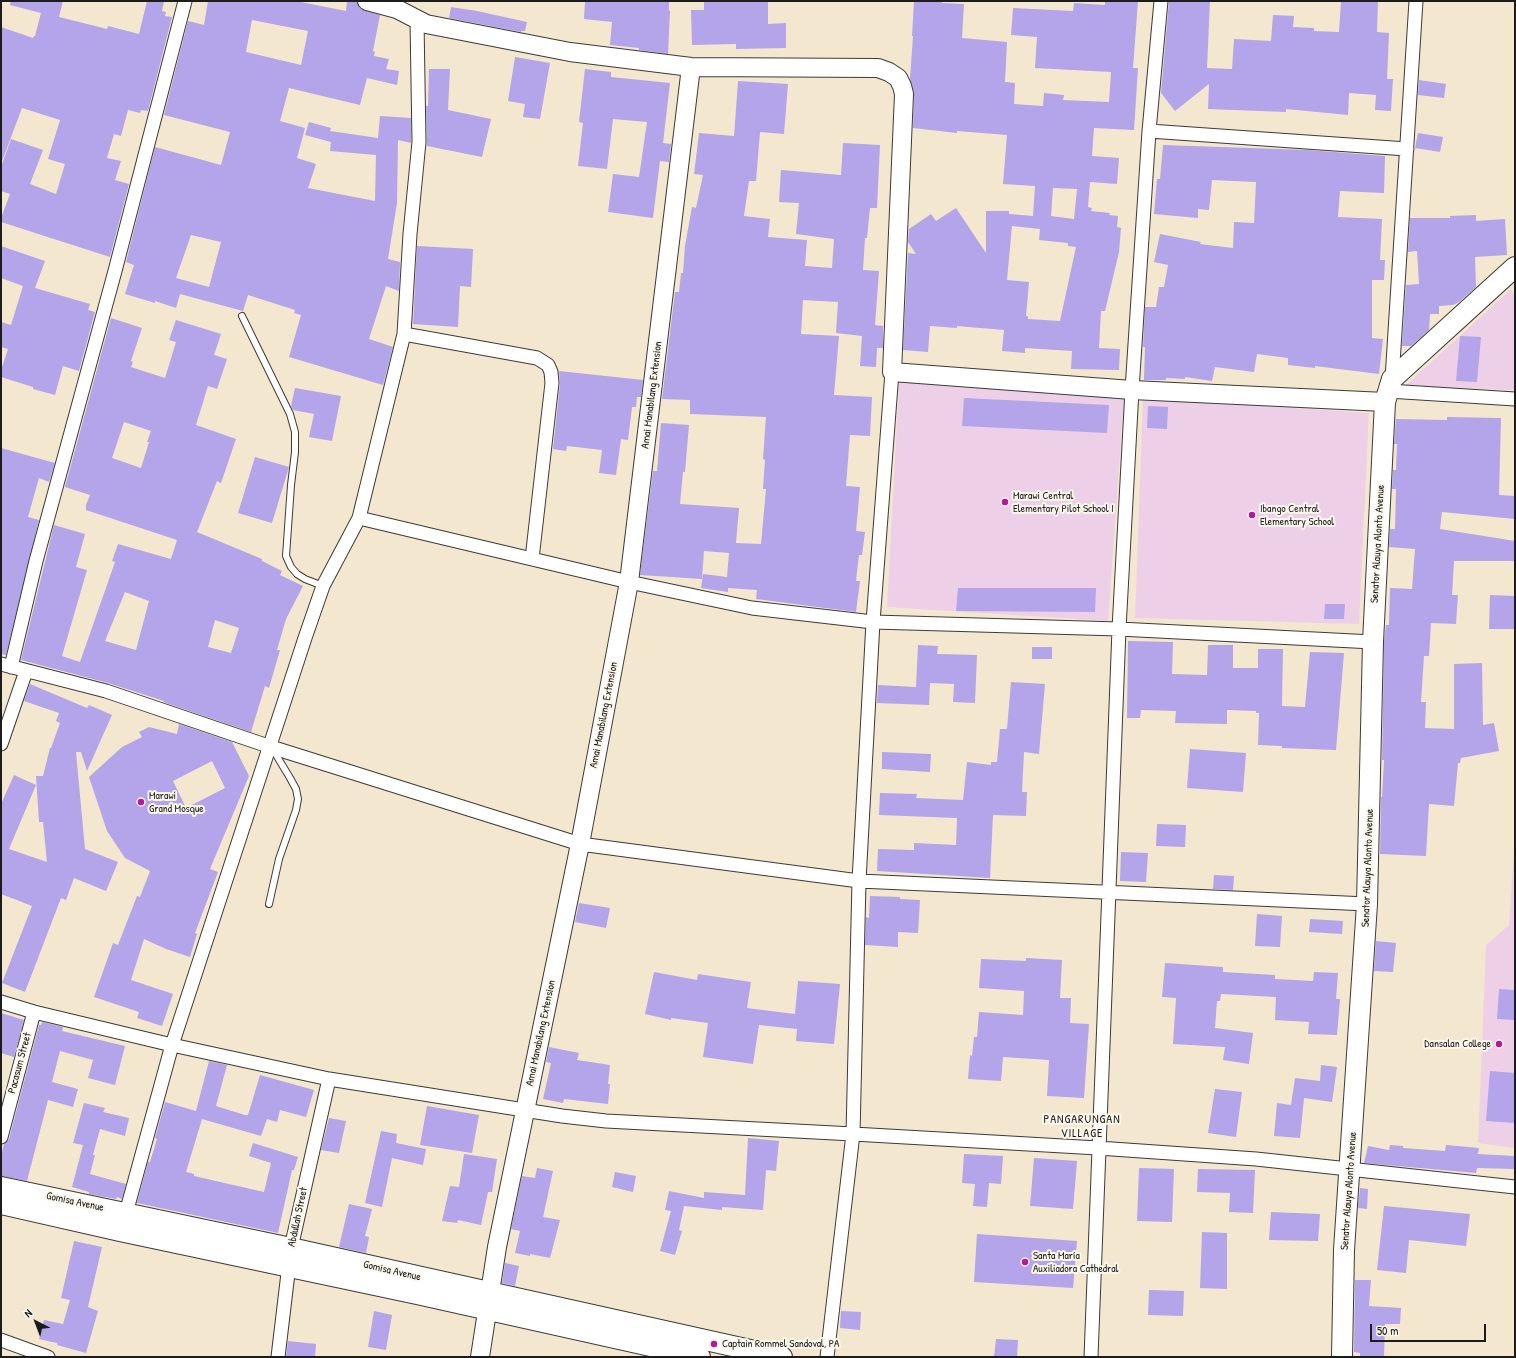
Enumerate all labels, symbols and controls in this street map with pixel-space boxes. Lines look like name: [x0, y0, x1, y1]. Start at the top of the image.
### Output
street label: Amai Manabilang Extension: [639, 341, 665, 449]
street label: Senator Alauya Alonto Avenue: [1368, 484, 1388, 604]
place label: Marawi Central Elementary Pilot School I: [1013, 489, 1114, 515]
marker: Marawi Central Elementary Pilot School I: [1000, 497, 1010, 507]
place label: Ibango Central Elementary School: [1260, 502, 1334, 528]
marker: Ibango Central Elementary School: [1247, 510, 1257, 520]
street label: Amai Manabilang Extension: [587, 661, 621, 769]
place label: Marawi Grand Mosque: [149, 789, 204, 815]
marker: Marawi Grand Mosque: [136, 797, 146, 807]
street label: Senator Alauya Alonto Avenue: [1359, 809, 1377, 927]
street label: Amai Manabilang Extension: [523, 979, 559, 1087]
street label: Pacasum Street: [6, 1031, 34, 1095]
place label: Dansalan College: [1424, 1037, 1491, 1051]
marker: Dansalan College: [1494, 1039, 1504, 1049]
district label: PANGARUNGAN VILLAGE: [1043, 1113, 1121, 1141]
street label: Senator Alauya Alonto Avenue: [1338, 1131, 1360, 1251]
street label: Abdullah Street: [285, 1186, 311, 1248]
street label: Gomisa Avenue: [45, 1189, 105, 1215]
place label: Santa María Auxiliadora Cathedral: [1033, 1249, 1119, 1275]
marker: Santa María Auxiliadora Cathedral: [1020, 1257, 1030, 1267]
street label: Gomisa Avenue: [362, 1258, 422, 1284]
north arrow: [16, 1302, 56, 1342]
text: N: [21, 1306, 35, 1320]
scale bar: [1372, 1316, 1488, 1342]
text: 50 m: [1377, 1322, 1398, 1339]
place label: Captain Rommel Sandoval, PA: [722, 1337, 839, 1351]
marker: Captain Rommel Sandoval, PA: [709, 1339, 719, 1349]

